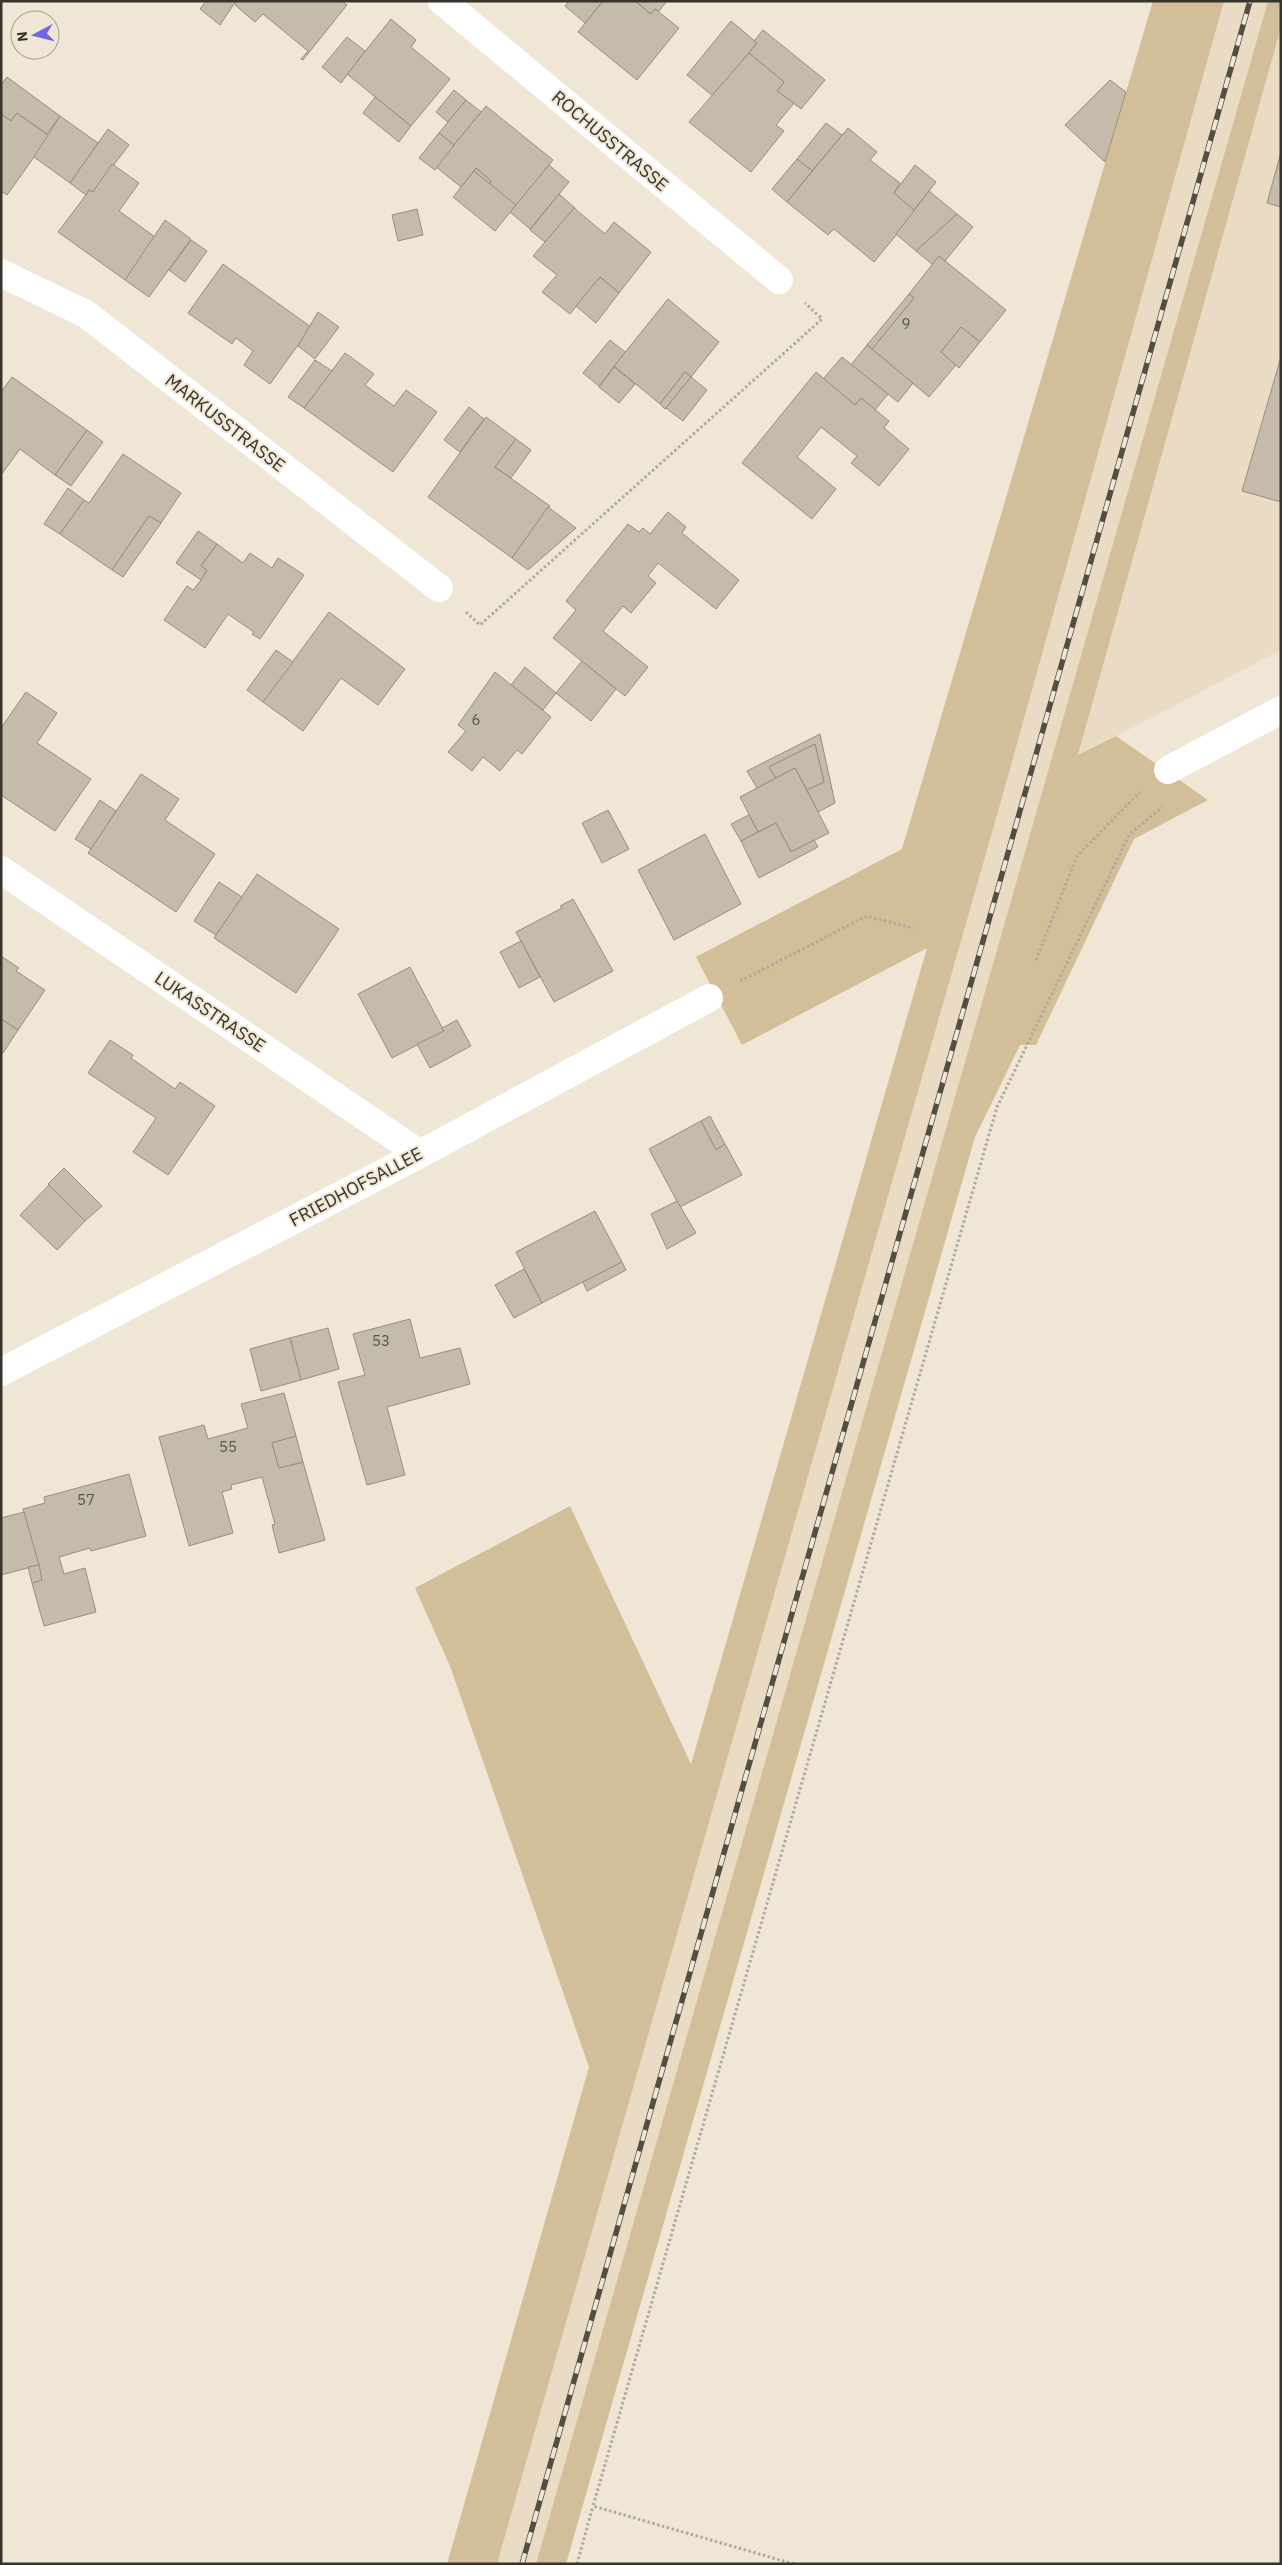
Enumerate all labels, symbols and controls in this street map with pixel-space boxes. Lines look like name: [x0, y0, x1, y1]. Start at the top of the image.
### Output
north arrow: [10, 10, 60, 60]
text: N: [13, 30, 32, 43]
street label: ROCHUSSTRASSE: [547, 85, 673, 196]
house number: 9: [901, 314, 911, 333]
street label: MARKUSSTRASSE: [161, 368, 290, 477]
house number: 6: [471, 710, 481, 729]
street label: LUKASSTRASSE: [150, 966, 270, 1057]
street label: FRIEDHOFSALLEE: [285, 1142, 426, 1231]
house number: 53: [372, 1331, 390, 1350]
house number: 55: [219, 1437, 237, 1456]
house number: 57: [77, 1490, 95, 1509]

